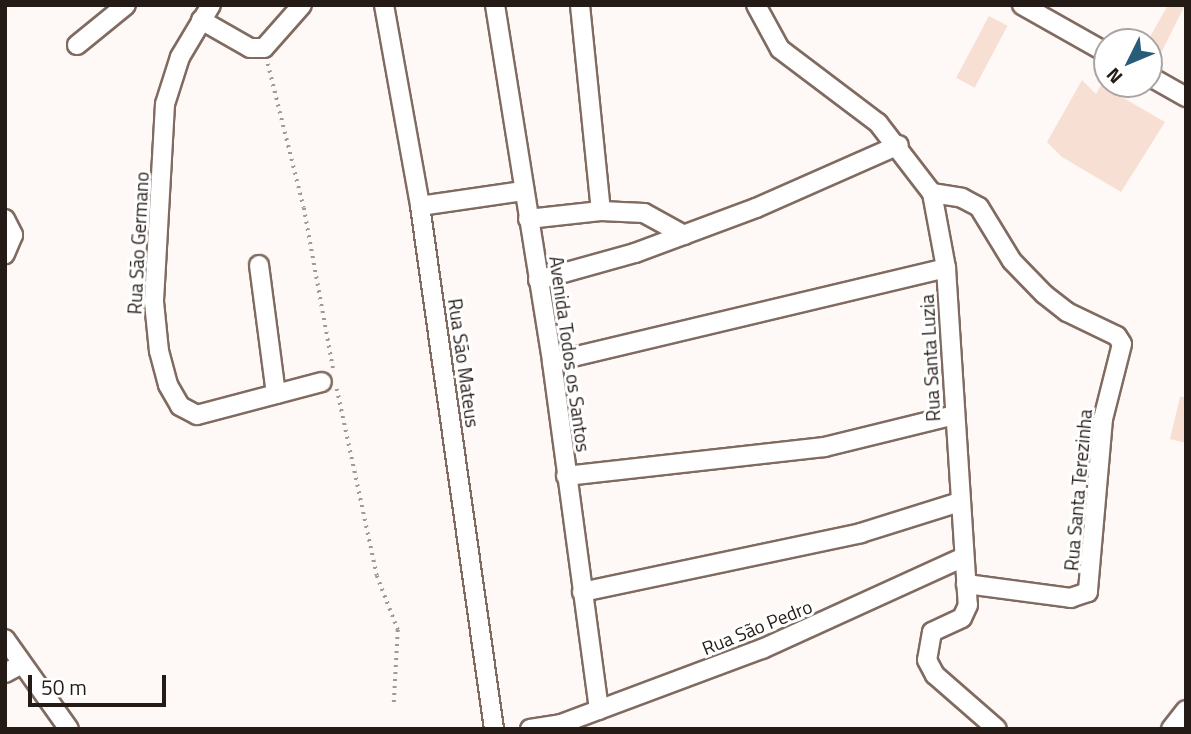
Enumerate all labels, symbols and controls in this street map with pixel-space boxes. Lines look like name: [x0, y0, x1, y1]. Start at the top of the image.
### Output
north arrow: [1093, 28, 1163, 98]
text: N: [1099, 62, 1129, 91]
street label: Rua São Germano: [123, 171, 153, 315]
street label: Avenida Todos os Santos: [545, 255, 595, 453]
street label: Rua Santa Luzia: [915, 294, 945, 422]
street label: Rua São Mateus: [444, 297, 484, 429]
street label: Rua Santa Terezinha: [1060, 408, 1096, 572]
street label: Rua São Pedro: [699, 595, 815, 659]
scale bar: [32, 660, 170, 704]
text: 50 m: [41, 671, 87, 703]

